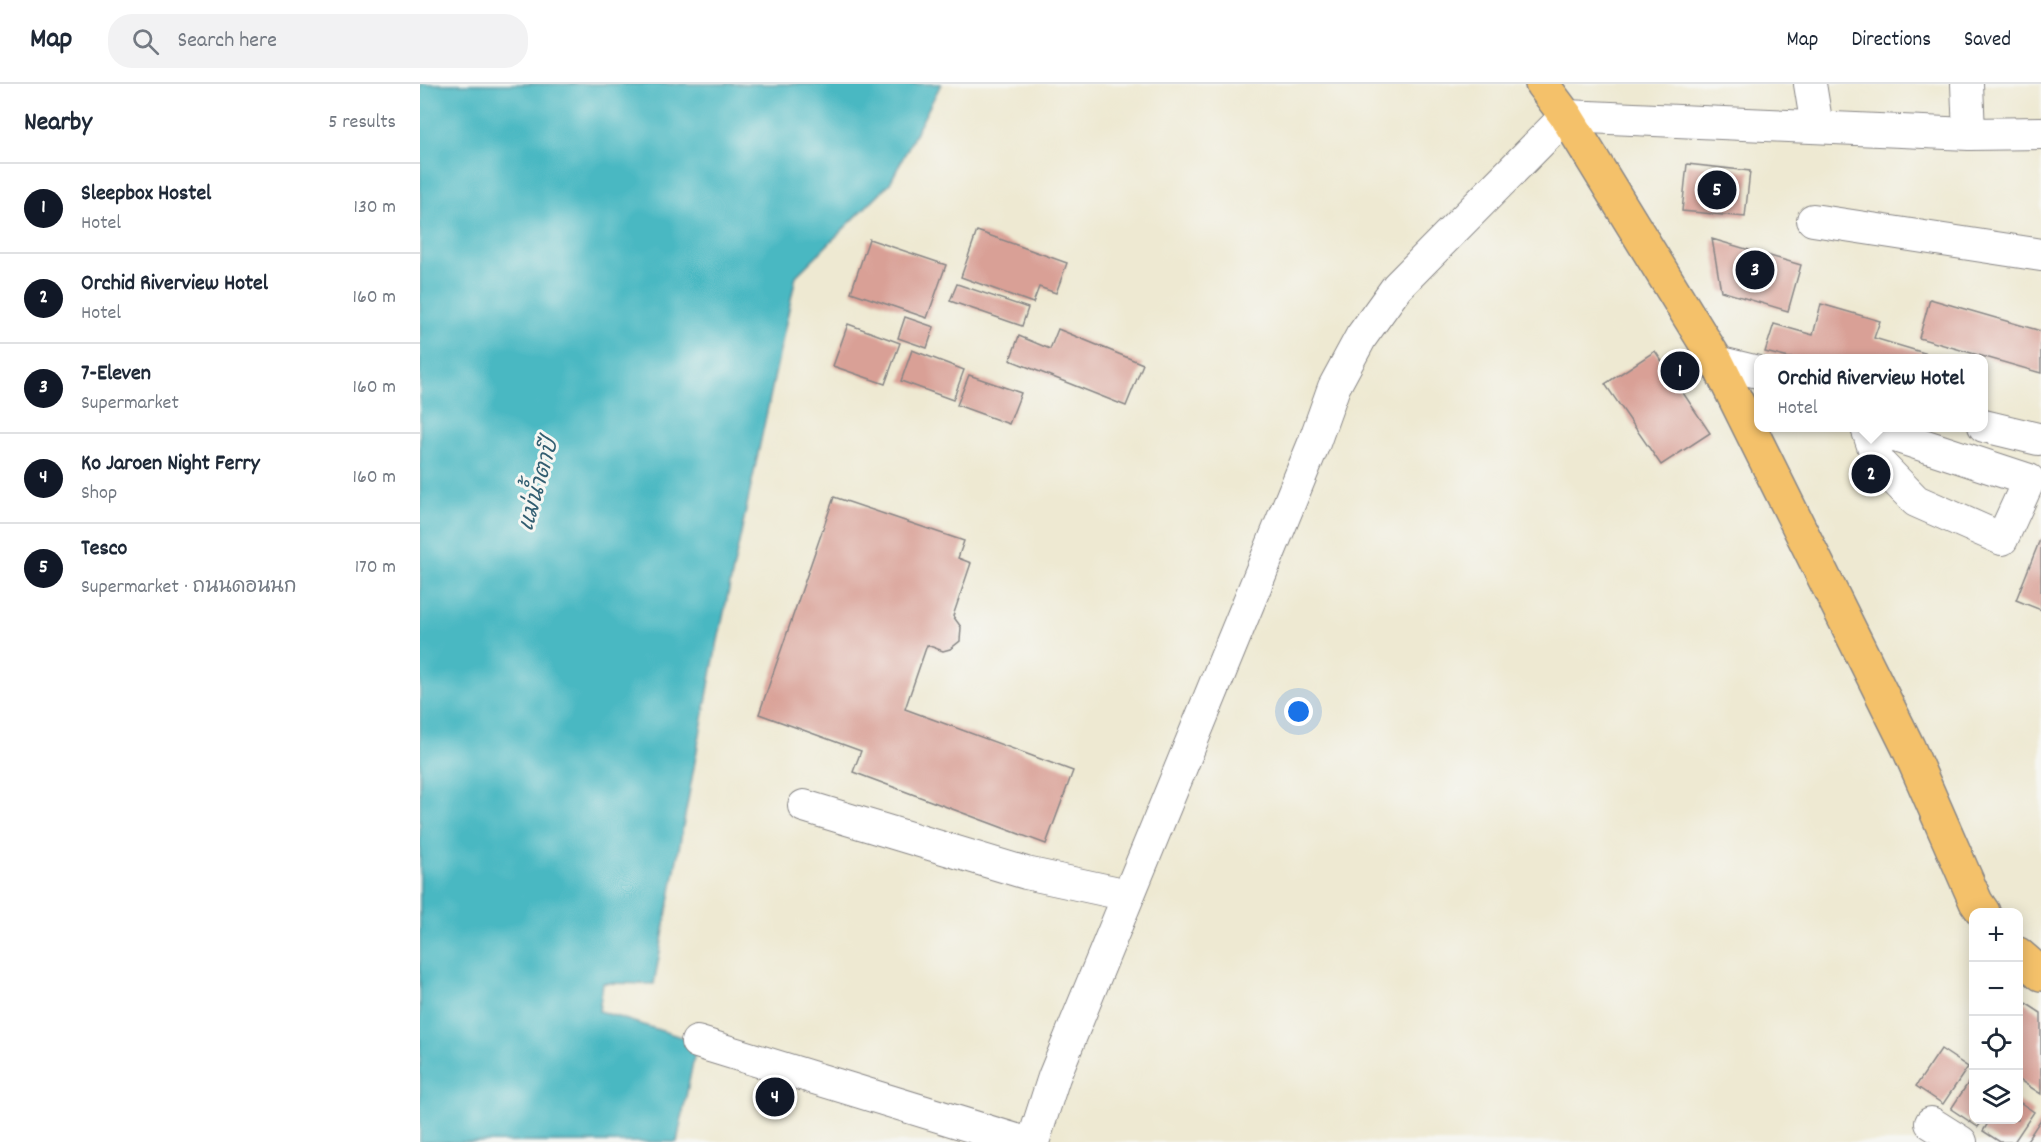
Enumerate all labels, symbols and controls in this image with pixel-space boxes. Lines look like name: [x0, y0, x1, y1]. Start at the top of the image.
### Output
search box: [108, 14, 528, 68]
text: Map: [30, 21, 72, 61]
icon: search: [129, 25, 162, 58]
text: Search here: [177, 26, 277, 57]
text: Map: [1787, 26, 1818, 56]
text: Directions: [1851, 26, 1931, 56]
text: Saved: [1964, 26, 2011, 56]
text: Nearby: [24, 105, 92, 142]
text: 5 results: [328, 109, 396, 137]
pin: 5: [1698, 168, 1736, 212]
text: Sleepbox Hostel: [81, 179, 211, 210]
text: 1: [41, 194, 46, 222]
text: 130 m: [354, 194, 396, 222]
text: Hotel: [81, 210, 121, 238]
pin: 3: [1736, 248, 1774, 292]
text: Orchid Riverview Hotel: [81, 269, 268, 300]
text: 2: [39, 284, 48, 312]
text: 160 m: [353, 284, 396, 312]
text: Hotel: [81, 300, 121, 328]
pin: 1: [1660, 348, 1700, 394]
popup: [1754, 354, 1988, 432]
text: 7-Eleven: [81, 359, 151, 390]
text: Orchid Riverview Hotel: [1777, 364, 1965, 395]
text: 3: [39, 374, 48, 402]
text: 160 m: [353, 374, 396, 402]
text: Supermarket: [81, 390, 179, 418]
text: Hotel: [1777, 395, 1818, 423]
water label: แม่น้ำตาปี: [505, 429, 569, 535]
text: Ko Jaroen Night Ferry: [81, 449, 260, 480]
pin: 2: [1852, 452, 1890, 496]
text: 4: [39, 464, 48, 492]
text: 160 m: [353, 464, 396, 492]
text: Shop: [81, 480, 117, 508]
text: Tesco: [81, 534, 127, 565]
text: 5: [39, 554, 48, 582]
text: 170 m: [355, 554, 396, 582]
text: Supermarket · ถนนดอนนก: [81, 574, 297, 602]
your location: [1284, 697, 1313, 726]
map controls: [1969, 908, 2023, 1124]
button: +: [1969, 908, 2023, 962]
button: −: [1969, 962, 2023, 1016]
button: locate: [1969, 1016, 2023, 1070]
button: layers: [1969, 1070, 2023, 1124]
pin: 4: [756, 1074, 794, 1120]

